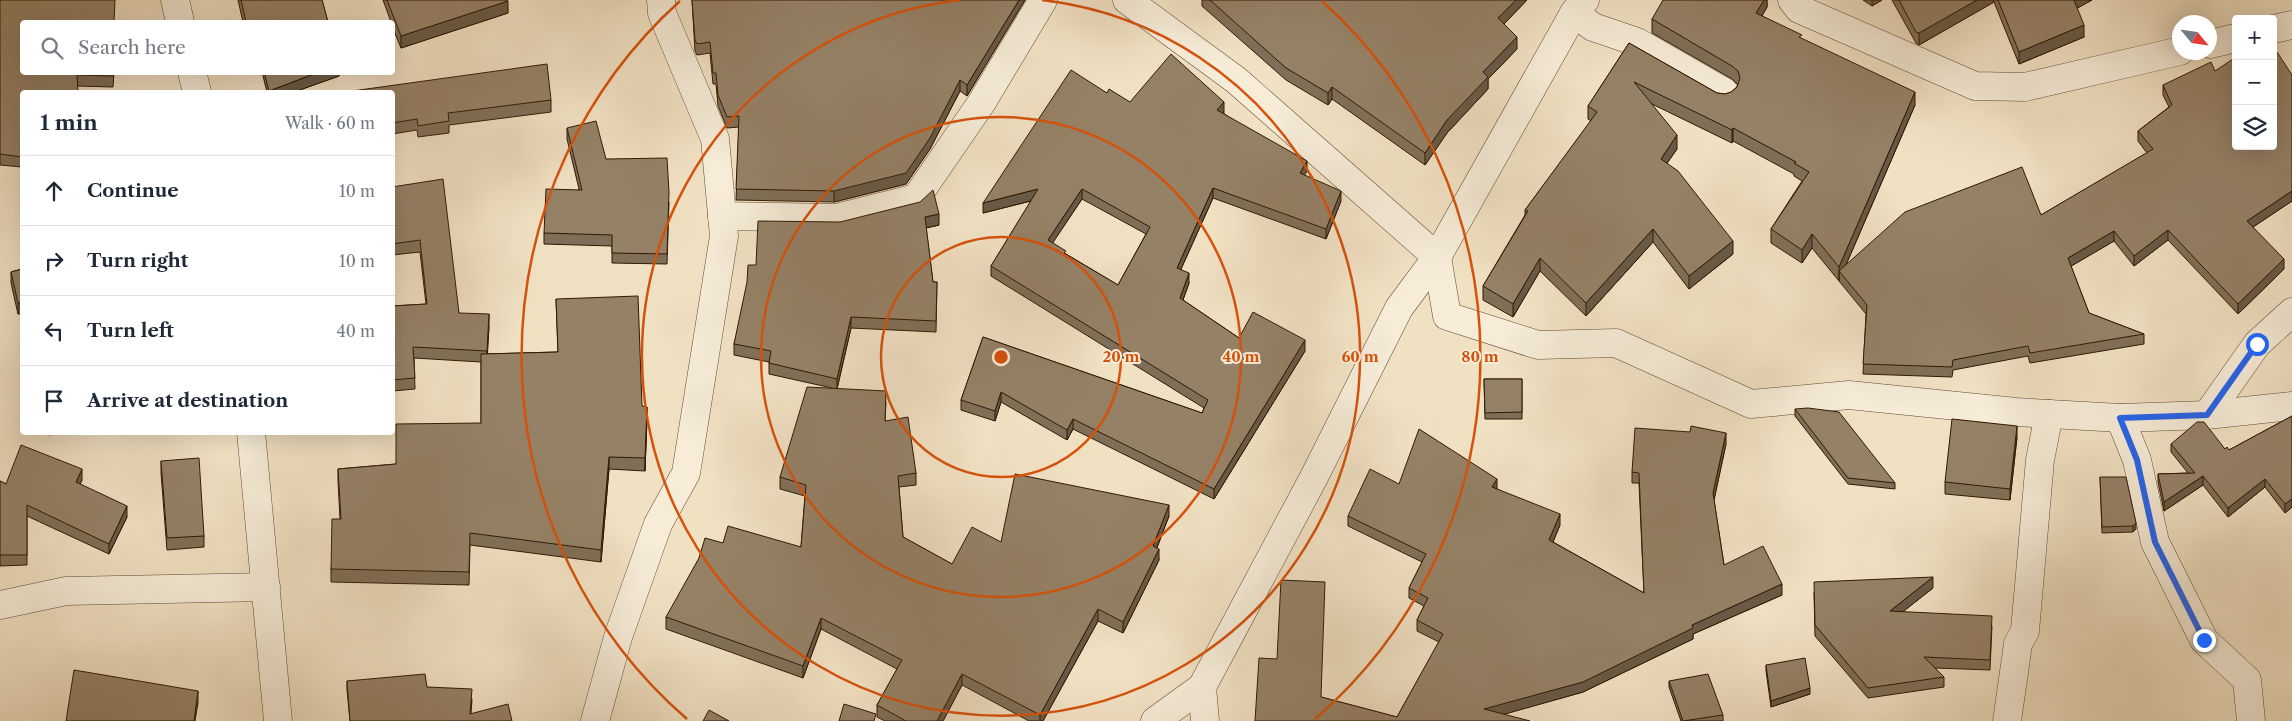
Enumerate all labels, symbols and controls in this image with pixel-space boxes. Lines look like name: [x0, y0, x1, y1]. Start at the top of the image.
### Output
north arrow: [2172, 15, 2217, 60]
map controls: [2232, 15, 2277, 150]
button: +: [2232, 15, 2277, 60]
search box: [20, 20, 395, 75]
icon: search: [38, 34, 66, 62]
text: Search here: [78, 36, 186, 59]
button: −: [2232, 60, 2277, 105]
button: layers: [2232, 105, 2277, 150]
text: 1 min: [40, 110, 98, 135]
text: Walk · 60 m: [285, 113, 375, 133]
icon: ahead: [40, 177, 68, 205]
text: Continue: [87, 179, 179, 202]
text: 10 m: [339, 181, 375, 201]
icon: right: [40, 247, 68, 275]
text: Turn right: [87, 249, 188, 272]
text: 10 m: [339, 251, 375, 271]
icon: left: [40, 317, 68, 345]
text: Turn left: [87, 319, 174, 342]
text: 40 m: [336, 321, 375, 341]
route start: [2246, 333, 2269, 356]
text: 20 m: [1102, 347, 1140, 366]
text: 40 m: [1222, 347, 1260, 366]
text: 60 m: [1341, 347, 1379, 366]
text: 80 m: [1461, 347, 1499, 366]
centre of rings: [992, 348, 1010, 366]
icon: arrive: [40, 387, 68, 415]
text: Arrive at destination: [87, 389, 288, 412]
route end: [2193, 629, 2216, 652]

